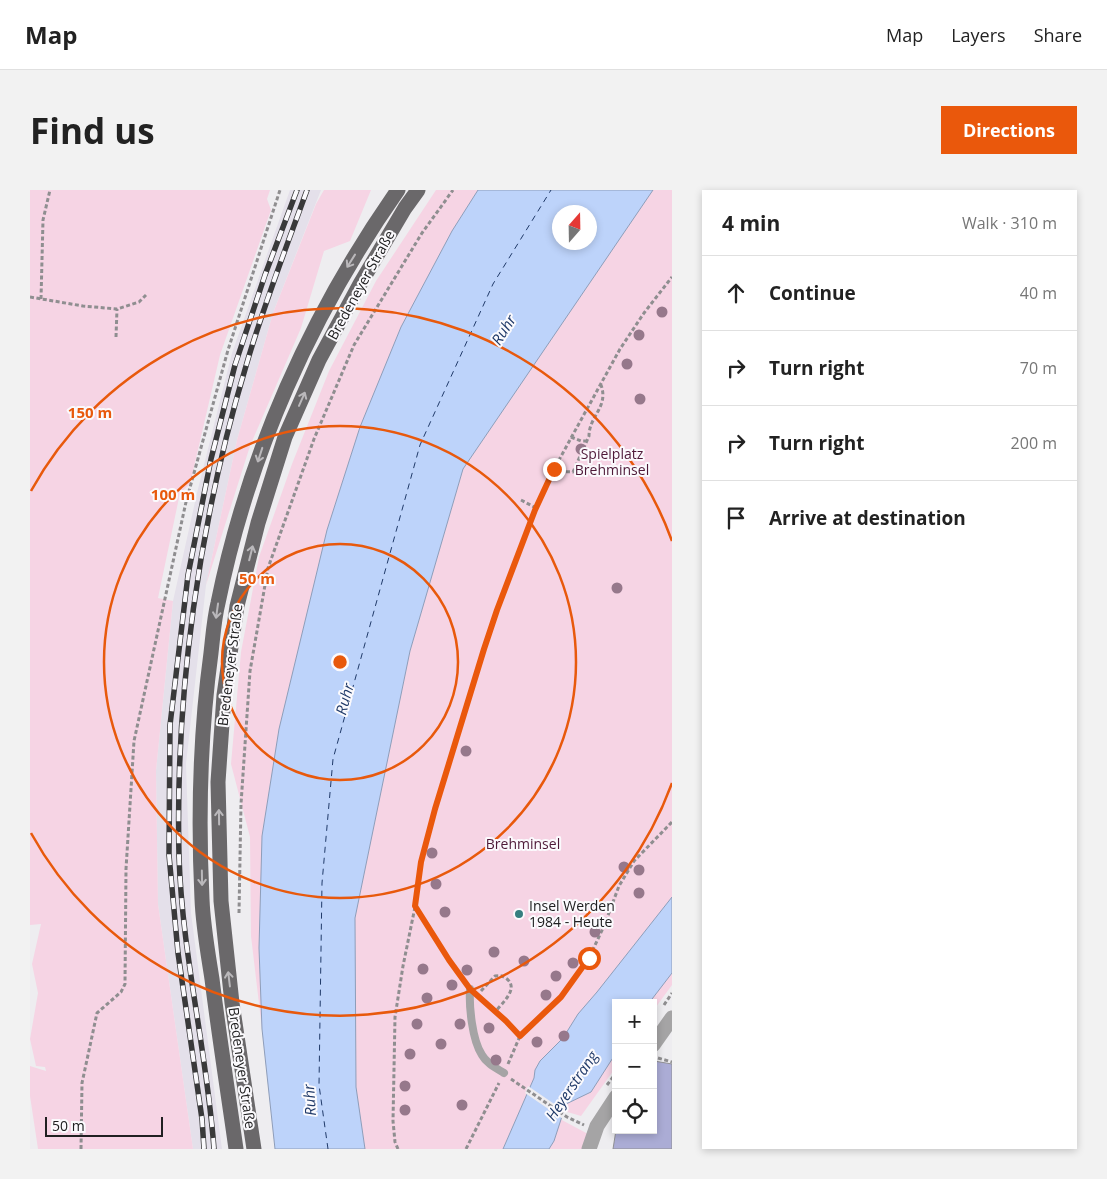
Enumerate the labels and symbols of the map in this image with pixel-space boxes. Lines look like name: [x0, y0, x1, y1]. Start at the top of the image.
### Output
north arrow: [552, 205, 597, 250]
street label: Bredeneyer Straße: [323, 226, 399, 343]
one-way arrow: [346, 253, 356, 267]
water label: Ruhr: [486, 310, 521, 348]
one-way arrow: [298, 392, 307, 407]
text: 150 m: [68, 402, 112, 422]
park label: Spielplatz Brehminsel: [575, 444, 649, 479]
one-way arrow: [254, 446, 264, 462]
route end: [543, 458, 566, 481]
text: 100 m: [151, 484, 195, 504]
one-way arrow: [246, 545, 256, 561]
text: 50 m: [239, 568, 275, 588]
one-way arrow: [211, 603, 221, 619]
street label: Bredeneyer Straße: [213, 603, 246, 727]
centre of rings: [331, 653, 349, 671]
water label: Ruhr: [330, 680, 358, 717]
one-way arrow: [214, 810, 224, 826]
park label: Brehminsel: [486, 834, 560, 853]
one-way arrow: [197, 870, 206, 886]
place label: Insel Werden 1984 - Heute: [529, 896, 615, 931]
marker: Insel Werden 1984 - Heute: [513, 908, 525, 920]
route start: [578, 947, 601, 970]
one-way arrow: [224, 972, 234, 988]
street label: Bredeneyer Straße: [225, 1006, 260, 1130]
water label: Heyerstrang: [540, 1046, 603, 1124]
water label: Ruhr: [298, 1082, 320, 1117]
scale bar: [45, 1114, 162, 1137]

